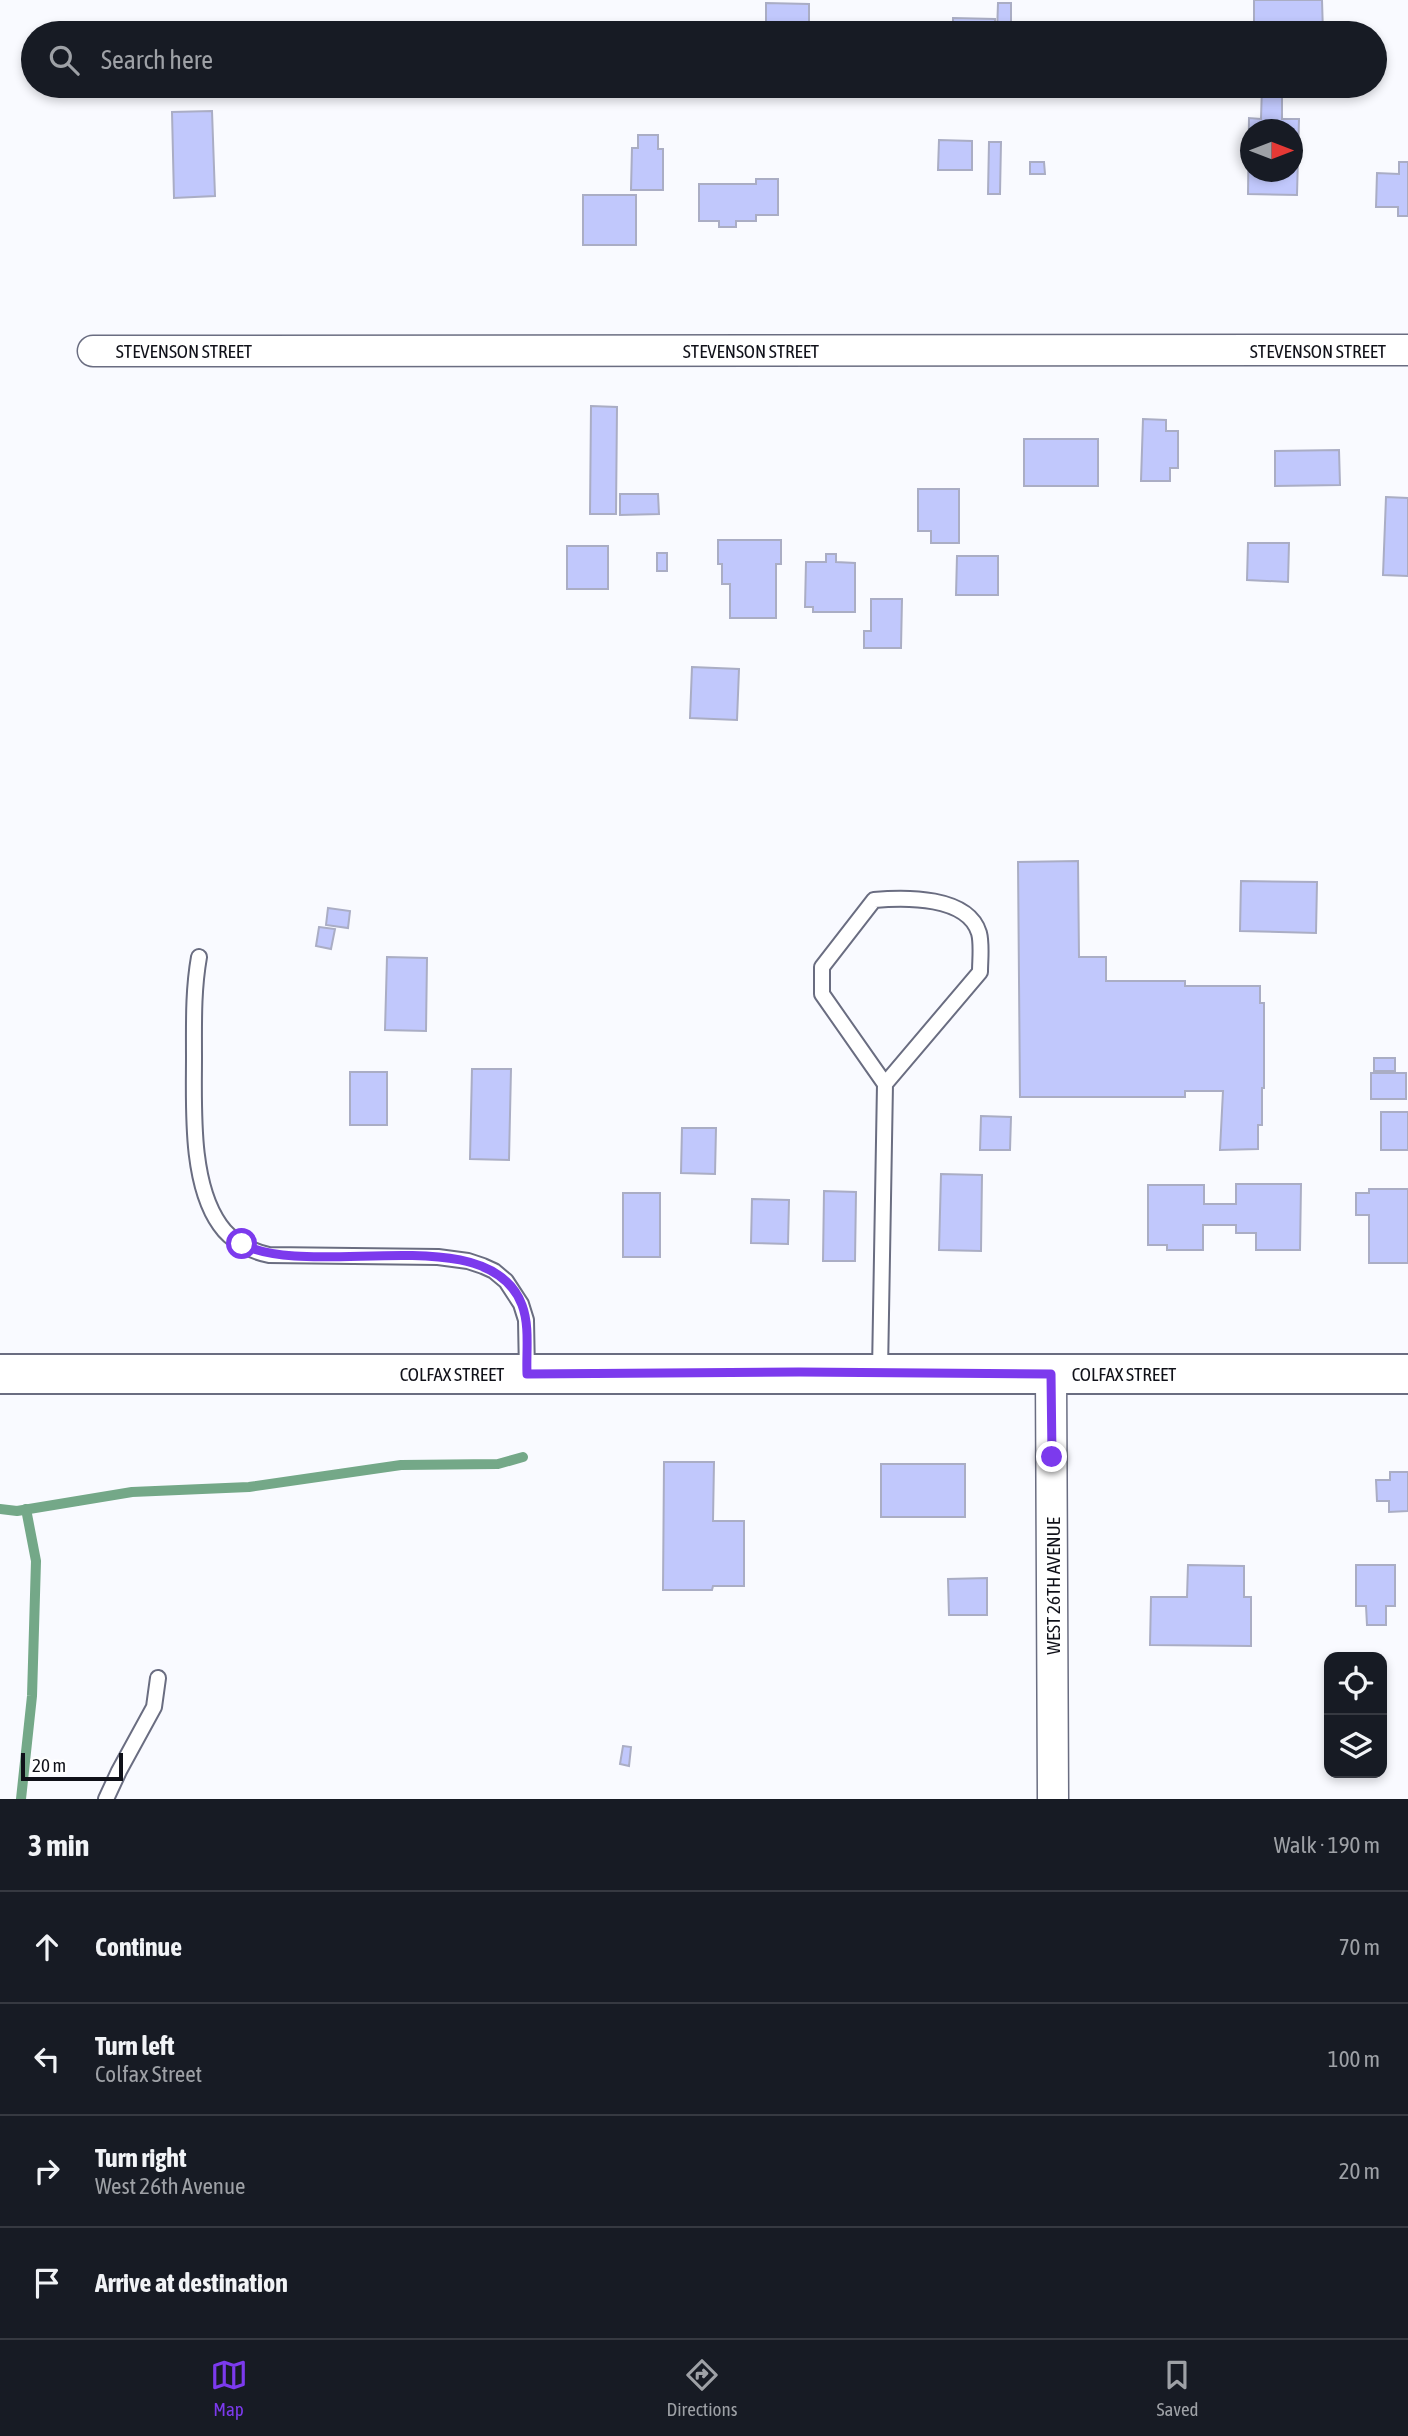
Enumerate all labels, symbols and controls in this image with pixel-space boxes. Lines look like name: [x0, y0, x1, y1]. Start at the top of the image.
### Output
search box: [21, 21, 1387, 98]
icon: search: [45, 41, 83, 79]
text: Search here: [101, 45, 213, 75]
north arrow: [1240, 119, 1303, 182]
street label: STEVENSON STREET: [116, 340, 253, 362]
street label: STEVENSON STREET: [683, 340, 820, 362]
street label: STEVENSON STREET: [1250, 340, 1387, 362]
route start: [226, 1228, 257, 1259]
street label: COLFAX STREET: [400, 1363, 505, 1385]
street label: COLFAX STREET: [1072, 1363, 1177, 1385]
route end: [1036, 1441, 1067, 1472]
street label: WEST 26TH AVENUE: [1042, 1517, 1064, 1655]
map controls: [1324, 1652, 1387, 1778]
button: locate: [1324, 1652, 1387, 1715]
button: layers: [1324, 1715, 1387, 1778]
scale bar: [21, 1750, 122, 1782]
text: 20 m: [32, 1754, 66, 1776]
text: 3 min: [28, 1828, 89, 1862]
text: Walk · 190 m: [1274, 1832, 1380, 1858]
icon: ahead: [28, 1928, 66, 1966]
text: Continue: [95, 1932, 182, 1962]
text: 70 m: [1339, 1934, 1380, 1960]
text: Turn left: [95, 2031, 175, 2061]
icon: left: [28, 2040, 66, 2078]
text: 100 m: [1328, 2046, 1380, 2072]
text: Colfax Street: [95, 2061, 202, 2087]
text: Turn right: [95, 2143, 186, 2173]
icon: right: [28, 2152, 66, 2190]
text: 20 m: [1339, 2158, 1380, 2184]
text: West 26th Avenue: [95, 2173, 246, 2199]
icon: arrive: [28, 2264, 66, 2302]
text: Arrive at destination: [95, 2268, 288, 2298]
tab: Map: [210, 2356, 248, 2420]
tab: Directions: [667, 2356, 737, 2420]
tab: Saved: [1156, 2356, 1198, 2420]

